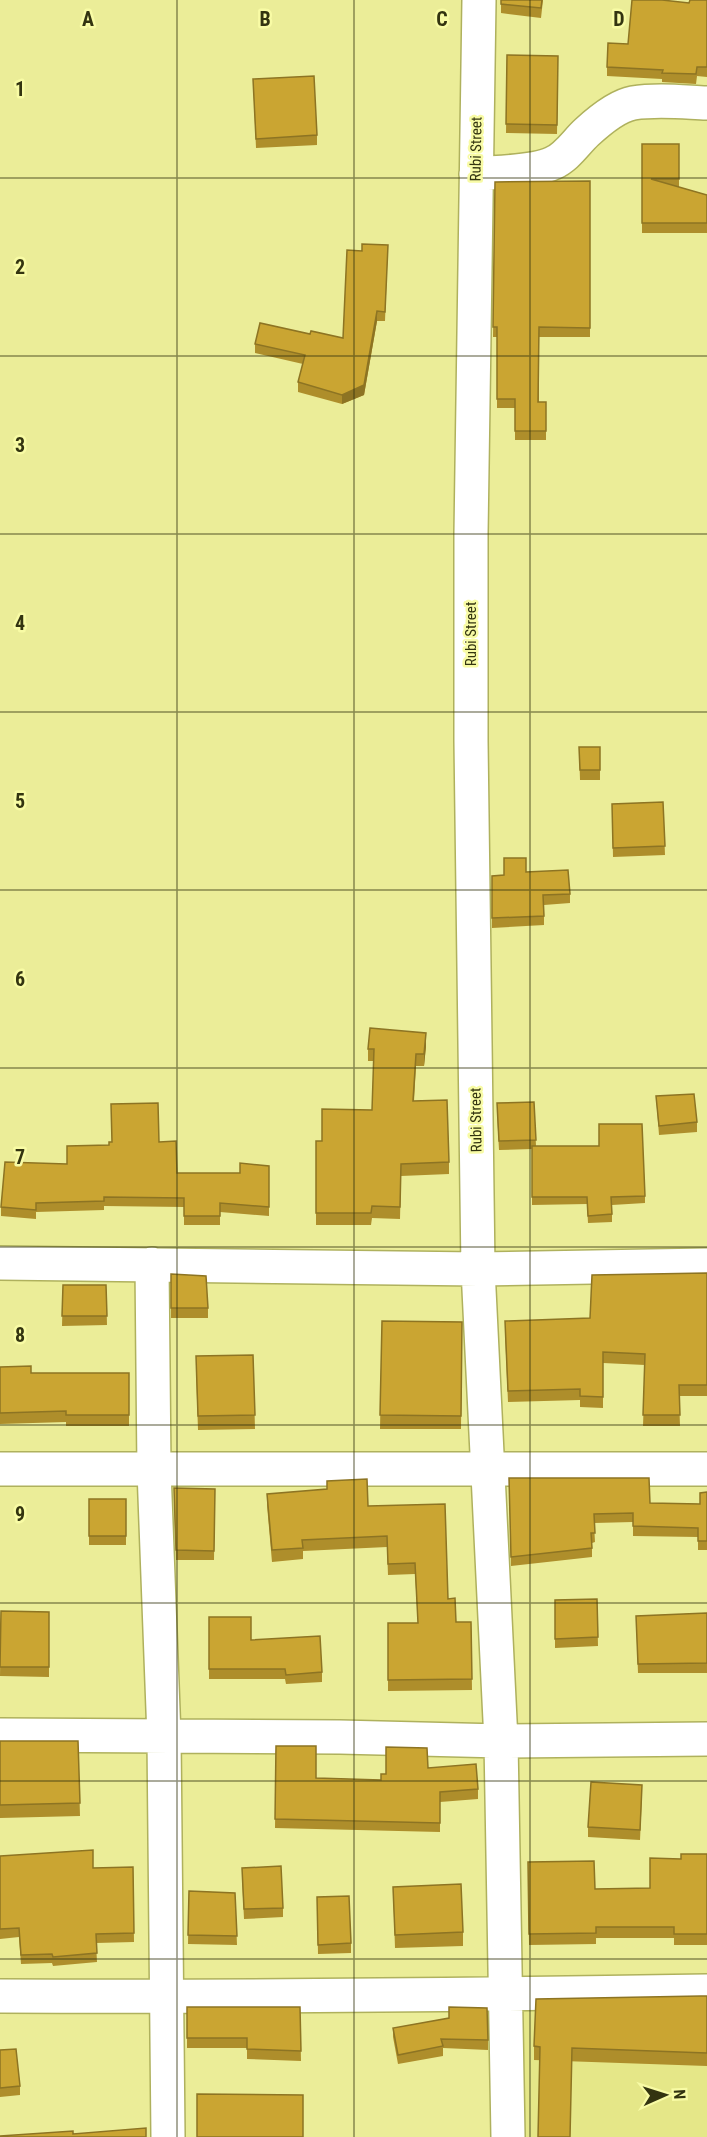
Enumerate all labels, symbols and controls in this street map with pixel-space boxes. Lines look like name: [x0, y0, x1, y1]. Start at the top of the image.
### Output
text: A: [82, 7, 94, 31]
text: B: [259, 7, 271, 31]
text: C: [436, 7, 448, 31]
text: D: [613, 7, 625, 31]
text: 1: [15, 77, 25, 101]
street label: Rubi Street: [466, 117, 486, 181]
text: 2: [15, 255, 25, 279]
text: 3: [15, 433, 25, 457]
street label: Rubi Street: [462, 602, 480, 666]
text: 4: [15, 611, 25, 635]
text: 5: [15, 789, 25, 813]
text: 6: [15, 967, 25, 991]
street label: Rubi Street: [466, 1088, 486, 1152]
text: 7: [15, 1145, 25, 1169]
text: 8: [15, 1323, 25, 1347]
text: 9: [15, 1502, 25, 1526]
north arrow: [635, 2065, 695, 2125]
text: N: [670, 2089, 689, 2100]

